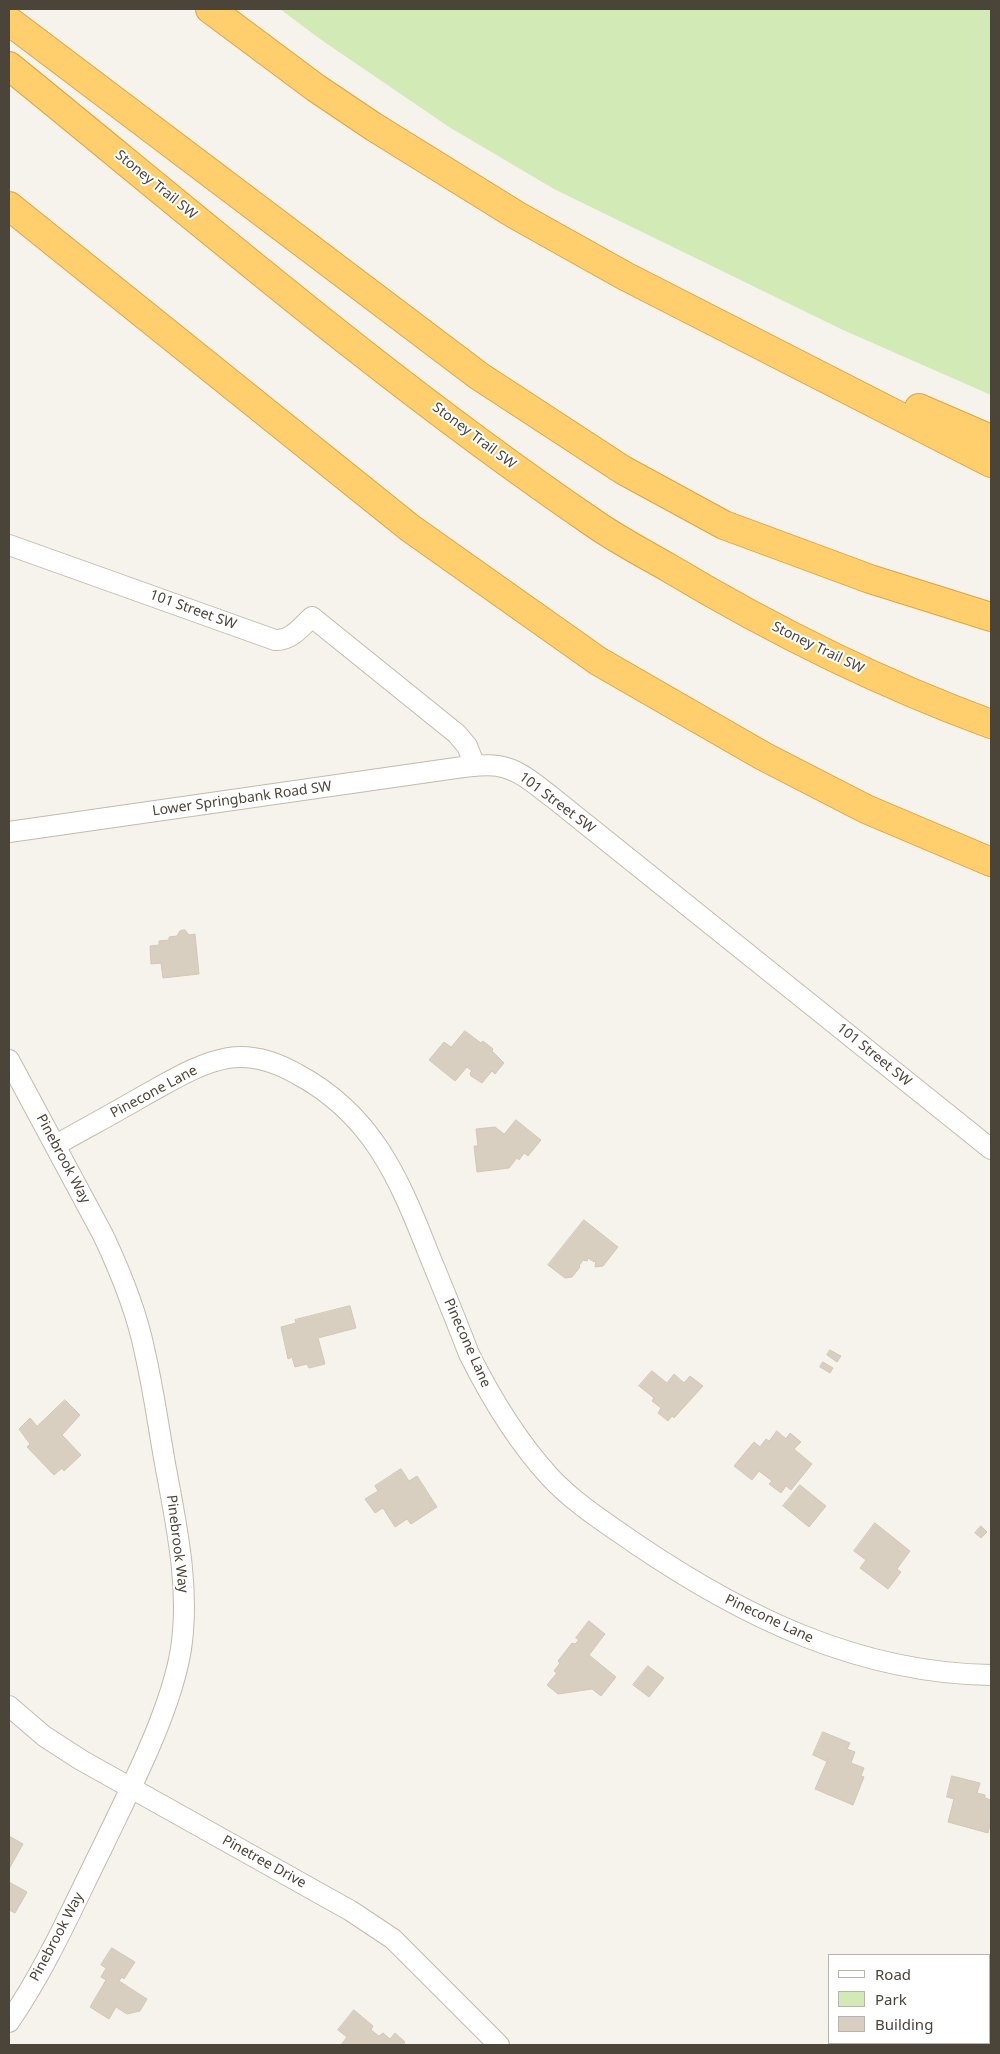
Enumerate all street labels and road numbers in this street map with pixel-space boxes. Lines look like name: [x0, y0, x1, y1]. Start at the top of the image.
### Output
street label: Stoney Trail SW: [112, 147, 200, 223]
street label: Stoney Trail SW: [429, 399, 519, 473]
street label: 101 Street SW: [147, 587, 239, 633]
street label: Stoney Trail SW: [769, 618, 867, 678]
street label: 101 Street SW: [516, 769, 598, 837]
street label: Lower Springbank Road SW: [151, 778, 333, 820]
street label: 101 Street SW: [833, 1020, 915, 1090]
street label: Pinecone Lane: [108, 1062, 200, 1122]
street label: Pinebrook Way: [32, 1112, 94, 1206]
street label: Pinecone Lane: [440, 1296, 494, 1390]
street label: Pinebrook Way: [163, 1494, 191, 1594]
street label: Pinecone Lane: [722, 1591, 816, 1647]
street label: Pinetree Drive: [219, 1832, 309, 1892]
street label: Pinebrook Way: [26, 1890, 88, 1984]

